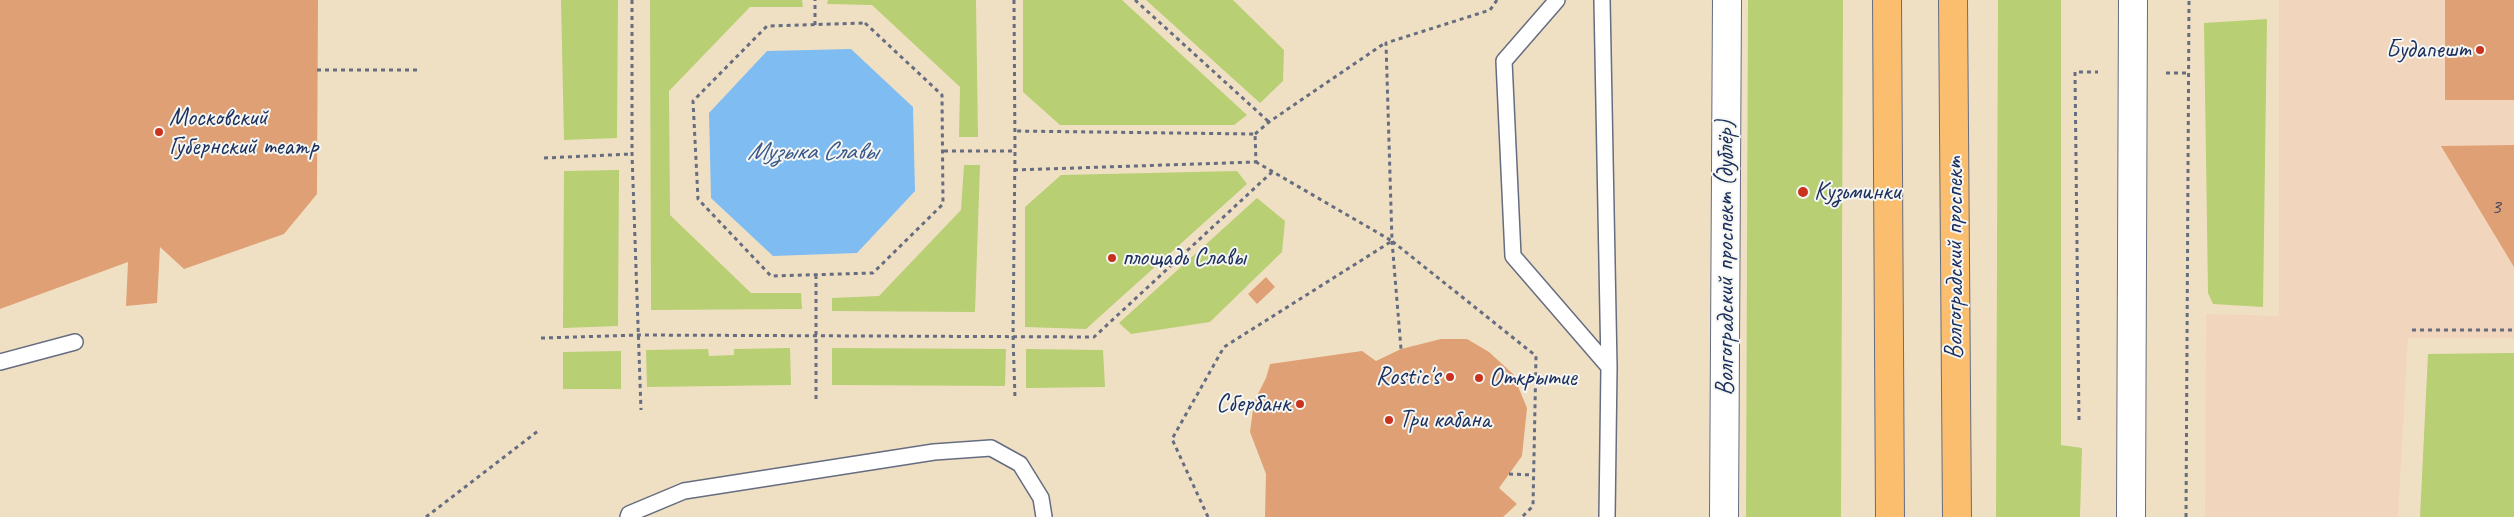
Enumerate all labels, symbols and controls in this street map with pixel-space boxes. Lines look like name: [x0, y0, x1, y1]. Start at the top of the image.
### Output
place label: Будапешт: [2386, 35, 2470, 65]
marker: Будапешт: [2474, 44, 2486, 56]
place label: Московский Губернский театр: [169, 103, 318, 162]
street label: Волгоградский проспект (дублёр): [1711, 120, 1741, 396]
marker: Московский Губернский театр: [153, 126, 165, 138]
water label: Музыка Славы: [747, 136, 877, 168]
street label: Волгоградский проспект: [1940, 156, 1970, 360]
place label: Кузьминки: [1814, 177, 1900, 207]
marker: Кузьминки: [1796, 185, 1810, 199]
house number: 3: [2491, 194, 2501, 220]
place label: площадь Славы: [1122, 243, 1246, 273]
marker: площадь Славы: [1106, 252, 1118, 264]
place label: Rostic's: [1376, 362, 1440, 392]
place label: Открытие: [1489, 363, 1576, 393]
marker: Rostic's: [1444, 371, 1456, 383]
marker: Открытие: [1473, 372, 1485, 384]
place label: Сбербанк: [1216, 389, 1290, 419]
marker: Сбербанк: [1294, 398, 1306, 410]
place label: Три кабана: [1399, 405, 1490, 435]
marker: Три кабана: [1383, 414, 1395, 426]

